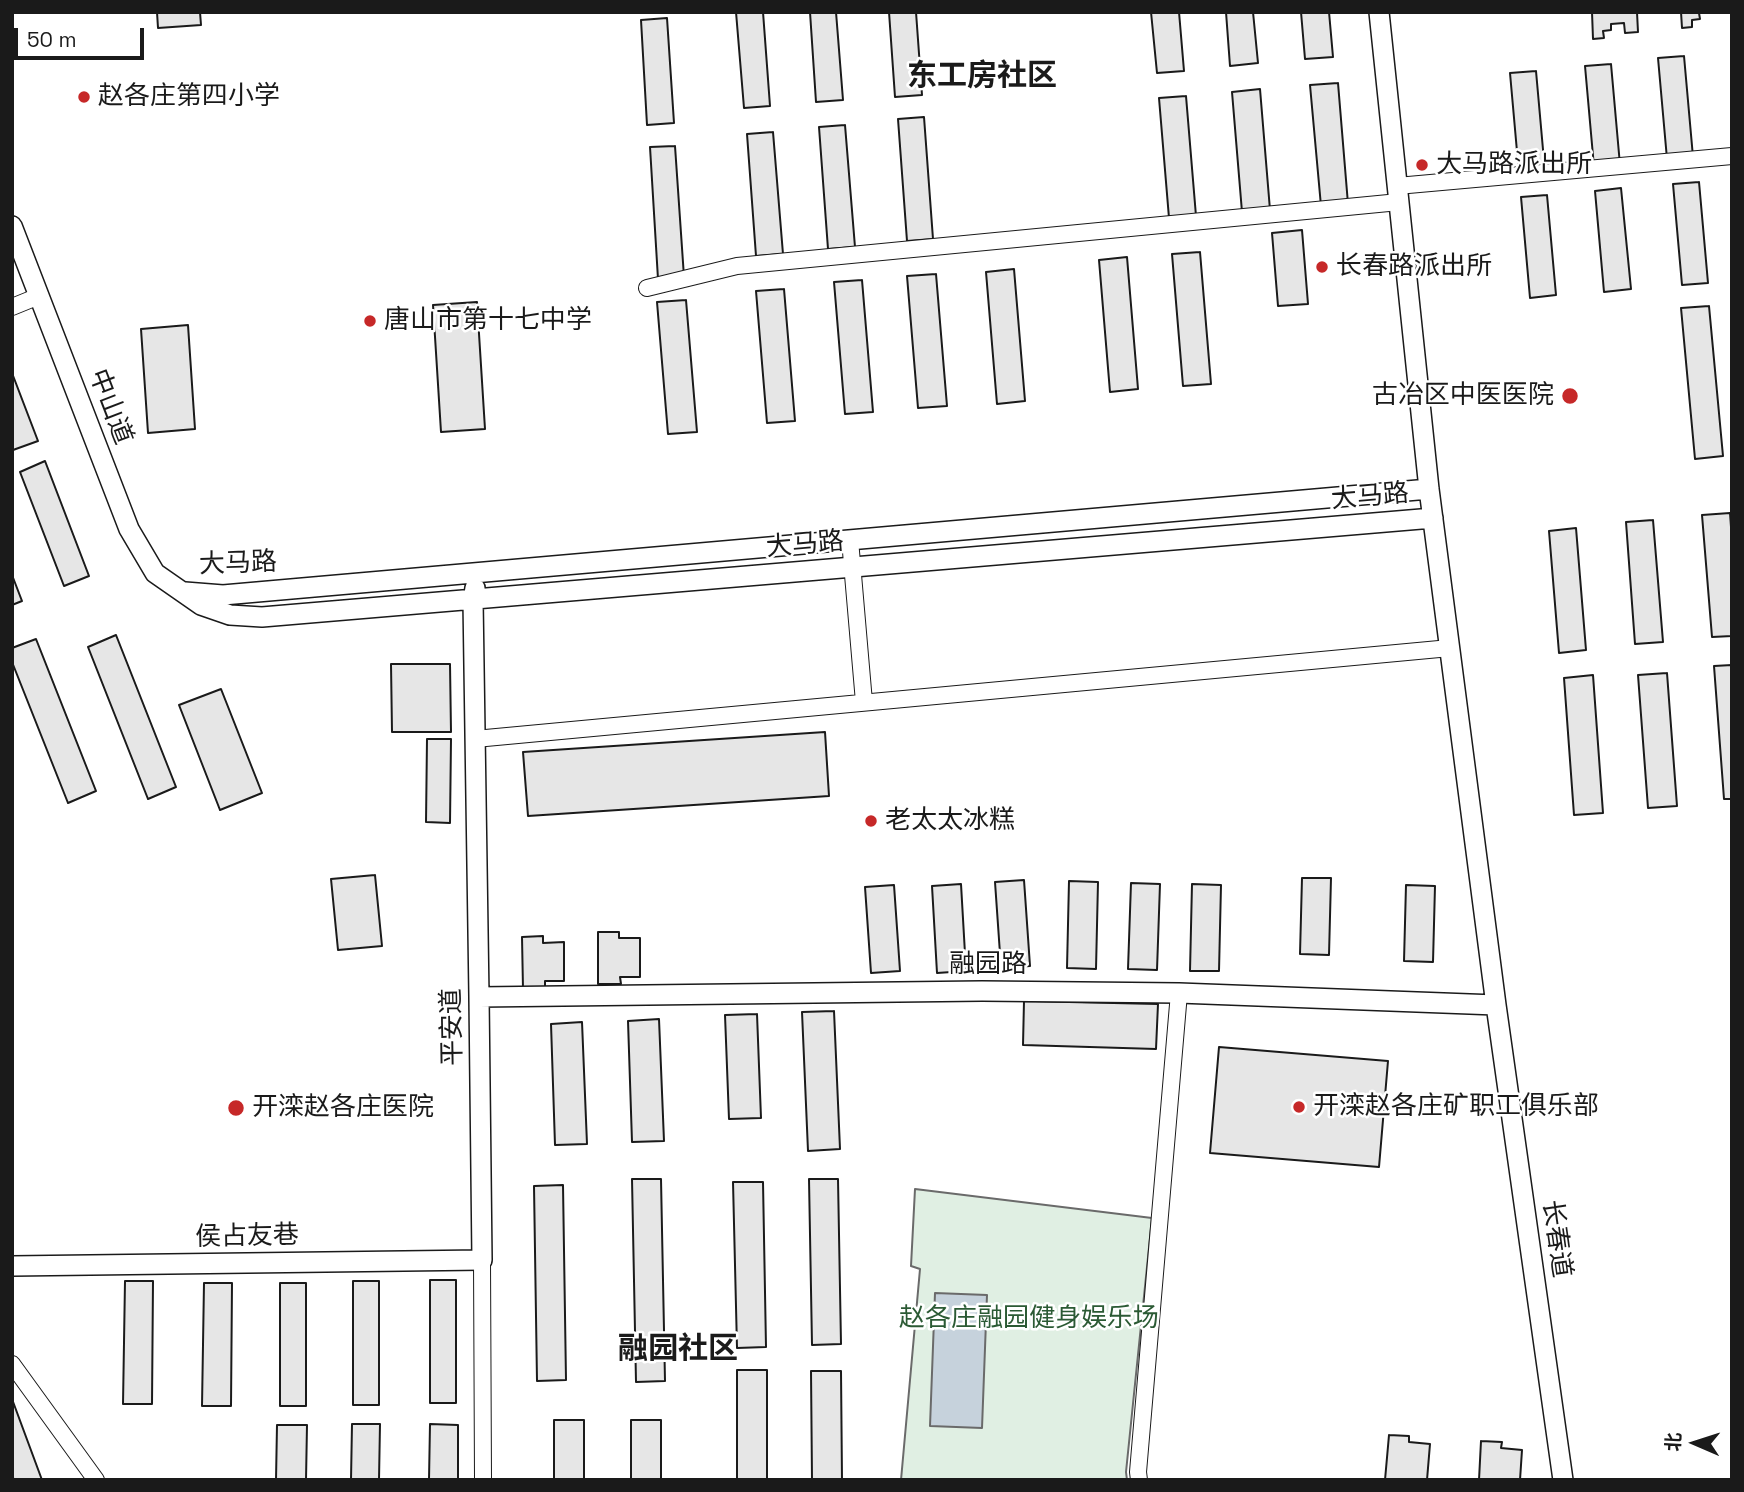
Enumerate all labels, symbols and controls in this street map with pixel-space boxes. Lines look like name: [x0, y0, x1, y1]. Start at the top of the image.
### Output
scale bar: [18, 14, 147, 58]
text: 50 m: [27, 26, 77, 53]
district label: 东工房社区: [907, 59, 1057, 95]
place label: 赵各庄第四小学: [98, 81, 280, 113]
marker: 赵各庄第四小学: [76, 89, 92, 105]
place label: 大马路派出所: [1436, 149, 1592, 181]
marker: 大马路派出所: [1414, 157, 1430, 173]
place label: 长春路派出所: [1336, 251, 1492, 283]
marker: 长春路派出所: [1314, 259, 1330, 275]
place label: 唐山市第十七中学: [384, 305, 592, 337]
marker: 唐山市第十七中学: [362, 313, 378, 329]
street label: 中山道: [81, 365, 139, 449]
place label: 古冶区中医医院: [1372, 380, 1554, 412]
marker: 古冶区中医医院: [1560, 386, 1580, 406]
street label: 大马路: [1330, 478, 1410, 516]
street label: 大马路: [765, 526, 845, 564]
street label: 大马路: [198, 547, 278, 581]
place label: 老太太冰糕: [885, 805, 1015, 837]
marker: 老太太冰糕: [863, 813, 879, 829]
street label: 融园路: [949, 949, 1027, 981]
street label: 平安道: [437, 988, 469, 1066]
place label: 开滦赵各庄矿职工俱乐部: [1313, 1091, 1599, 1123]
place label: 开滦赵各庄医院: [252, 1092, 434, 1124]
marker: 开滦赵各庄医院: [226, 1098, 246, 1118]
marker: 开滦赵各庄矿职工俱乐部: [1291, 1099, 1307, 1115]
street label: 长春道: [1535, 1198, 1577, 1280]
street label: 侯占友巷: [195, 1220, 299, 1254]
park label: 赵各庄融园健身娱乐场: [899, 1303, 1159, 1335]
district label: 融园社区: [618, 1332, 738, 1368]
north arrow: [1660, 1408, 1730, 1478]
text: 北: [1661, 1432, 1687, 1452]

